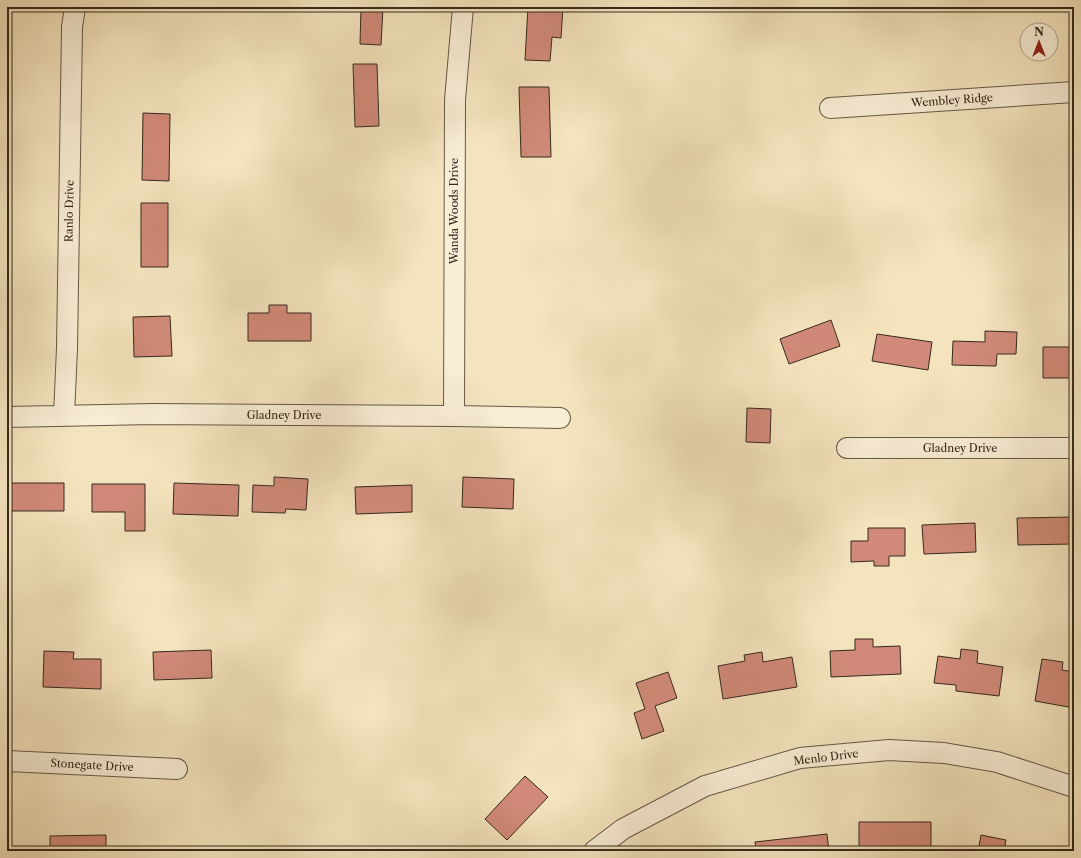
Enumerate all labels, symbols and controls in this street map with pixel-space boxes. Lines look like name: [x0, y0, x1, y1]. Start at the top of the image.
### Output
north arrow: [1019, 22, 1059, 62]
text: N: [1034, 25, 1044, 39]
street label: Wembley Ridge: [910, 90, 993, 110]
street label: Wanda Woods Drive: [447, 158, 461, 265]
street label: Ranlo Drive: [61, 180, 77, 242]
street label: Gladney Drive: [247, 408, 321, 422]
street label: Gladney Drive: [923, 441, 997, 455]
street label: Menlo Drive: [793, 746, 859, 768]
street label: Stonegate Drive: [50, 756, 134, 774]

